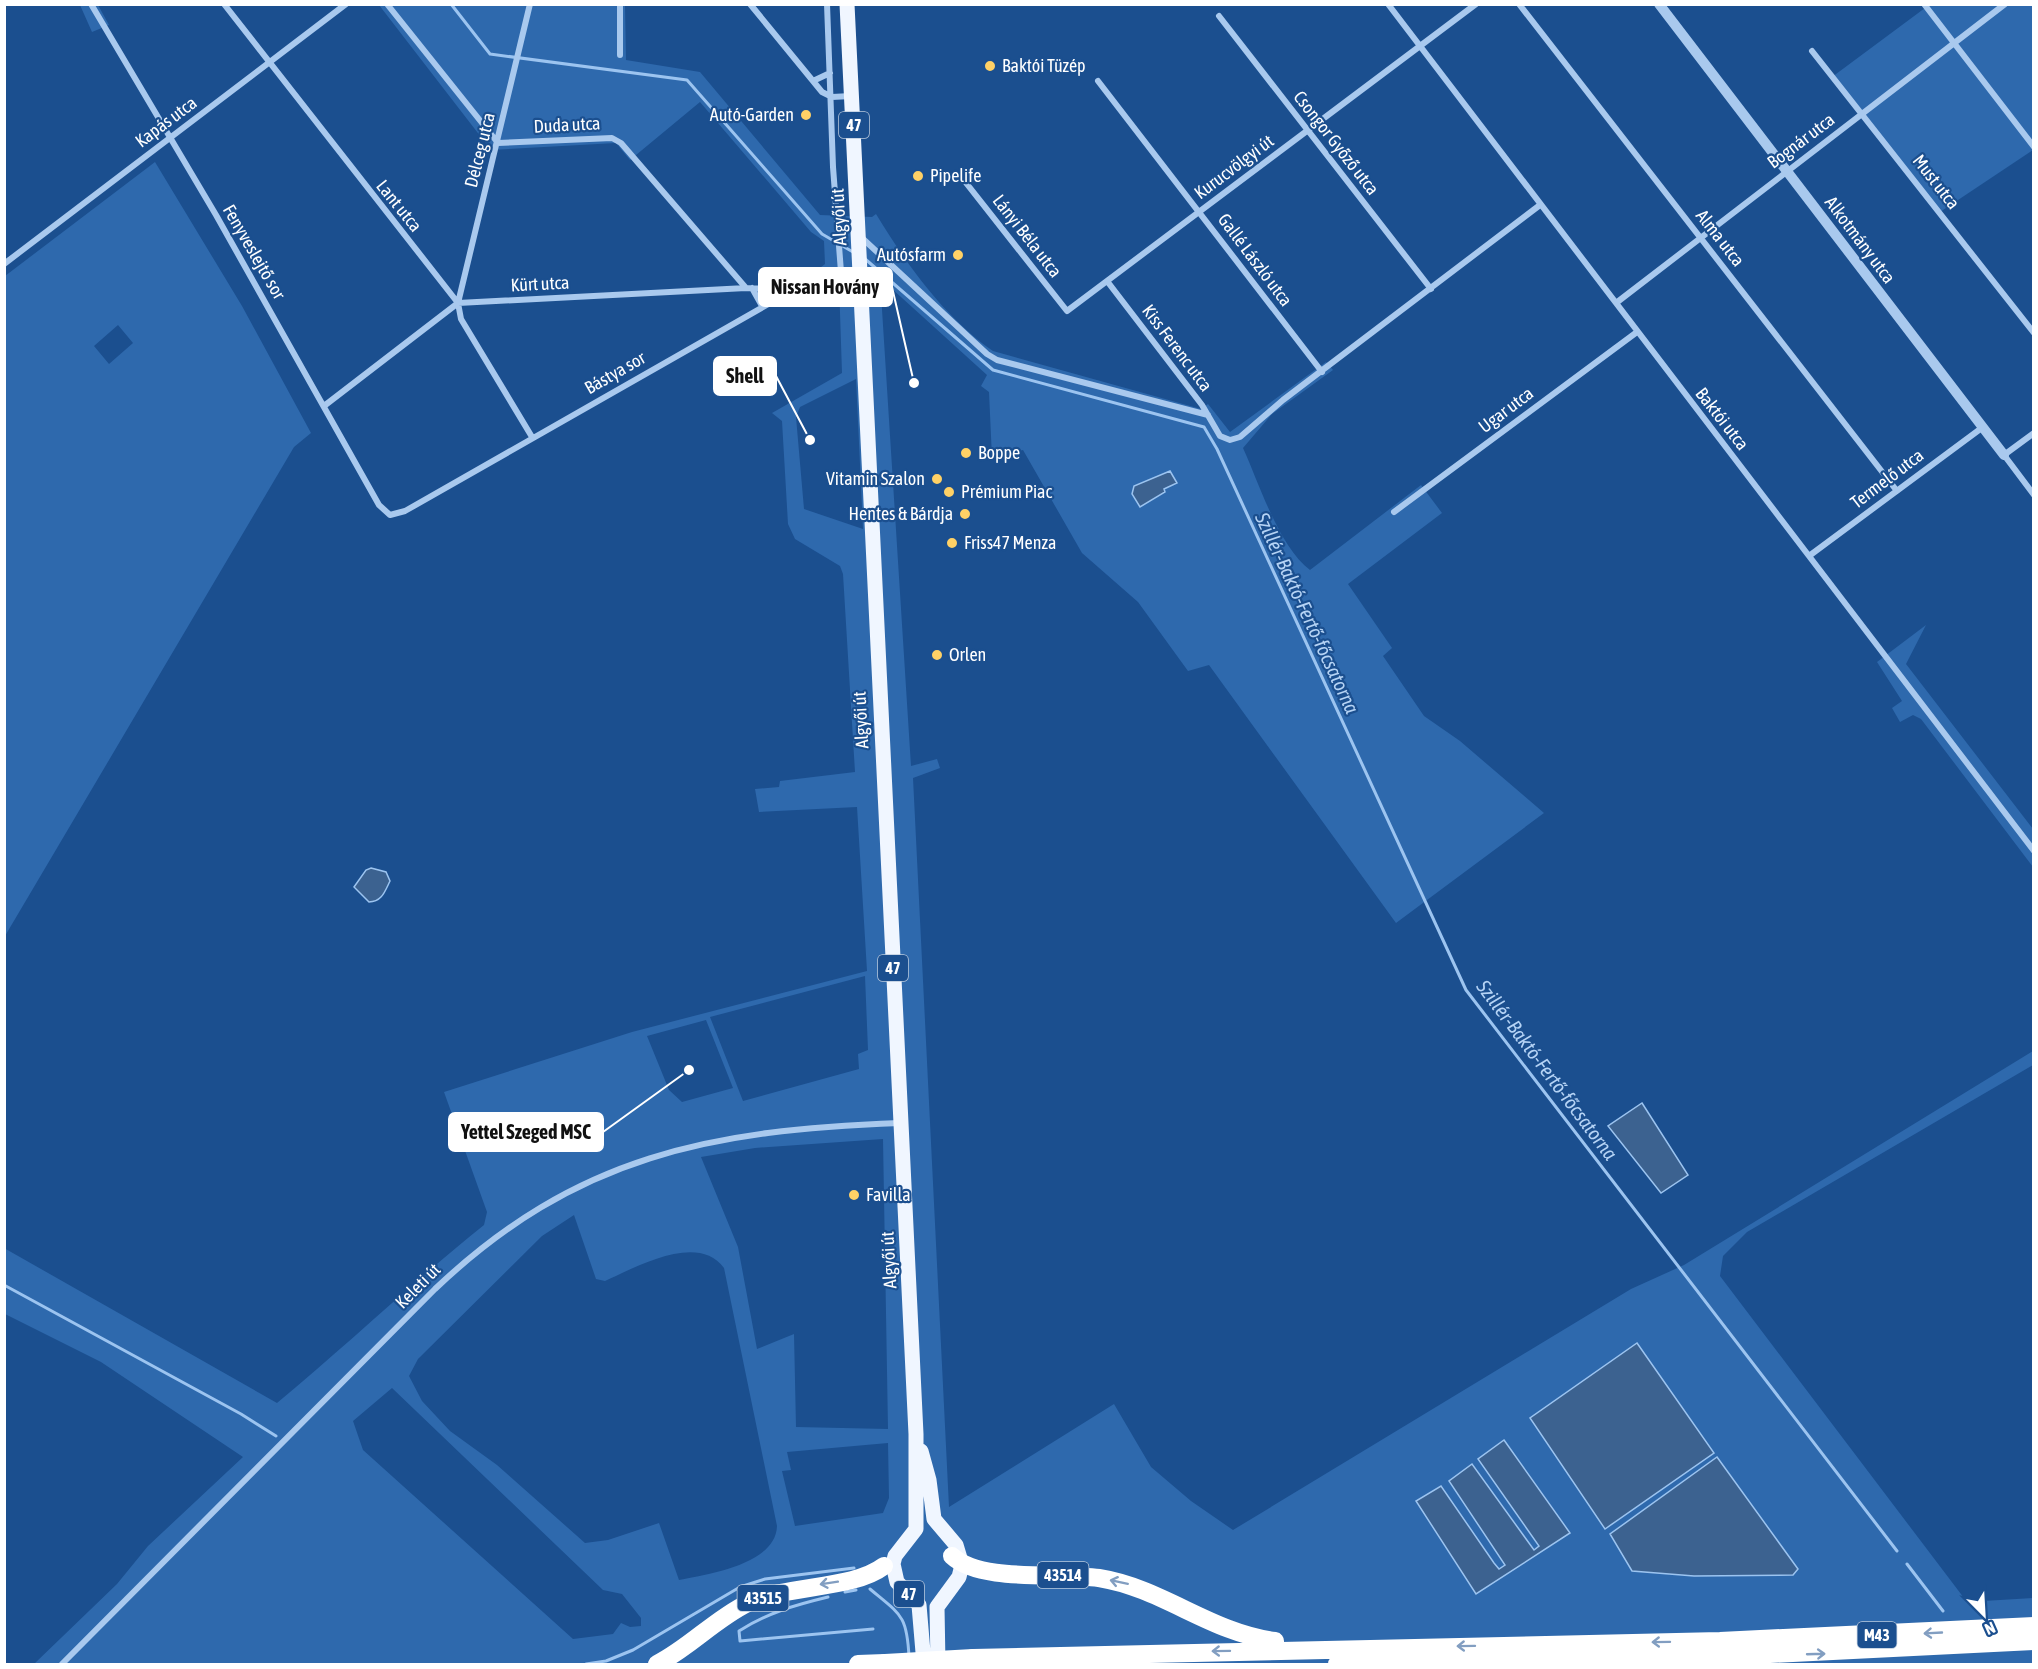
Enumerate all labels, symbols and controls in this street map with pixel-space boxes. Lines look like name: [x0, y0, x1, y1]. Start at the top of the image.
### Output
place label: Baktói Tüzép: [1002, 55, 1086, 76]
marker: Baktói Tüzép: [983, 59, 997, 73]
street label: Csongor Győző utca: [1289, 86, 1384, 199]
street label: Kapás utca: [131, 92, 200, 151]
place label: Autó-Garden: [710, 104, 794, 125]
marker: Autó-Garden: [799, 108, 813, 122]
street label: Bognár utca: [1763, 109, 1838, 173]
street label: Délceg utca: [460, 110, 499, 190]
street label: Duda utca: [533, 112, 601, 137]
road number: 47: [839, 112, 869, 138]
street label: Kurucvölgyi út: [1190, 130, 1277, 203]
street label: Must utca: [1909, 150, 1964, 213]
place label: Pipelife: [930, 165, 981, 186]
marker: Pipelife: [911, 169, 925, 183]
street label: Lant utca: [372, 176, 427, 236]
street label: Algyői út: [827, 188, 850, 246]
street label: Lányi Béla utca: [989, 190, 1066, 281]
street label: Alkotmány utca: [1821, 192, 1900, 287]
street label: Fenyveslejtő sor: [219, 201, 290, 303]
street label: Alma utca: [1692, 205, 1749, 270]
street label: Gallé László utca: [1214, 209, 1297, 310]
place label: Autósfarm: [877, 244, 946, 265]
marker: Autósfarm: [951, 248, 965, 262]
callout: Nissan Hovány: [759, 268, 892, 306]
street label: Kürt utca: [510, 271, 570, 296]
text: Nissan Hovány: [771, 275, 880, 298]
street label: Kiss Ferenc utca: [1138, 300, 1217, 395]
street label: Bástya sor: [581, 346, 649, 398]
callout: Shell: [714, 357, 776, 395]
text: Shell: [726, 364, 765, 387]
street label: Ugar utca: [1474, 382, 1537, 437]
street label: Baktói utca: [1691, 383, 1753, 454]
place label: Boppe: [978, 442, 1020, 463]
street label: Termelő utca: [1846, 444, 1927, 513]
marker: Boppe: [959, 446, 973, 460]
place label: Vitamin Szalon: [826, 468, 925, 489]
marker: Vitamin Szalon: [930, 472, 944, 486]
place label: Prémium Piac: [961, 481, 1052, 502]
marker: Prémium Piac: [942, 485, 956, 499]
place label: Hentes & Bárdja: [849, 503, 953, 524]
marker: Hentes & Bárdja: [958, 507, 972, 521]
water label: Szillér-Baktó-Fertő-főcsatorna: [1250, 508, 1364, 717]
place label: Friss47 Menza: [964, 532, 1056, 553]
marker: Friss47 Menza: [945, 536, 959, 550]
place label: Orlen: [949, 644, 986, 665]
marker: Orlen: [930, 648, 944, 662]
street label: Algyői út: [849, 691, 872, 749]
road number: 47: [878, 955, 908, 981]
water label: Szillér-Baktó-Fertő-főcsatorna: [1472, 975, 1622, 1164]
callout: Yettel Szeged MSC: [449, 1113, 603, 1151]
text: Yettel Szeged MSC: [460, 1120, 591, 1143]
place label: Favilla: [866, 1184, 911, 1205]
marker: Favilla: [847, 1188, 861, 1202]
street label: Algyői út: [877, 1231, 900, 1289]
street label: Keleti út: [391, 1259, 445, 1313]
road number: 43514: [1038, 1562, 1088, 1588]
one-way arrow: [1109, 1576, 1129, 1587]
one-way arrow: [820, 1578, 839, 1589]
road number: 47: [894, 1581, 924, 1607]
road number: 43515: [738, 1585, 789, 1611]
north arrow: [1954, 1585, 2014, 1645]
text: N: [1982, 1619, 1998, 1639]
road number: M43: [1858, 1622, 1896, 1648]
one-way arrow: [1924, 1627, 1944, 1638]
one-way arrow: [1652, 1637, 1672, 1648]
one-way arrow: [1457, 1640, 1477, 1652]
one-way arrow: [1211, 1645, 1231, 1656]
one-way arrow: [1805, 1648, 1825, 1659]

